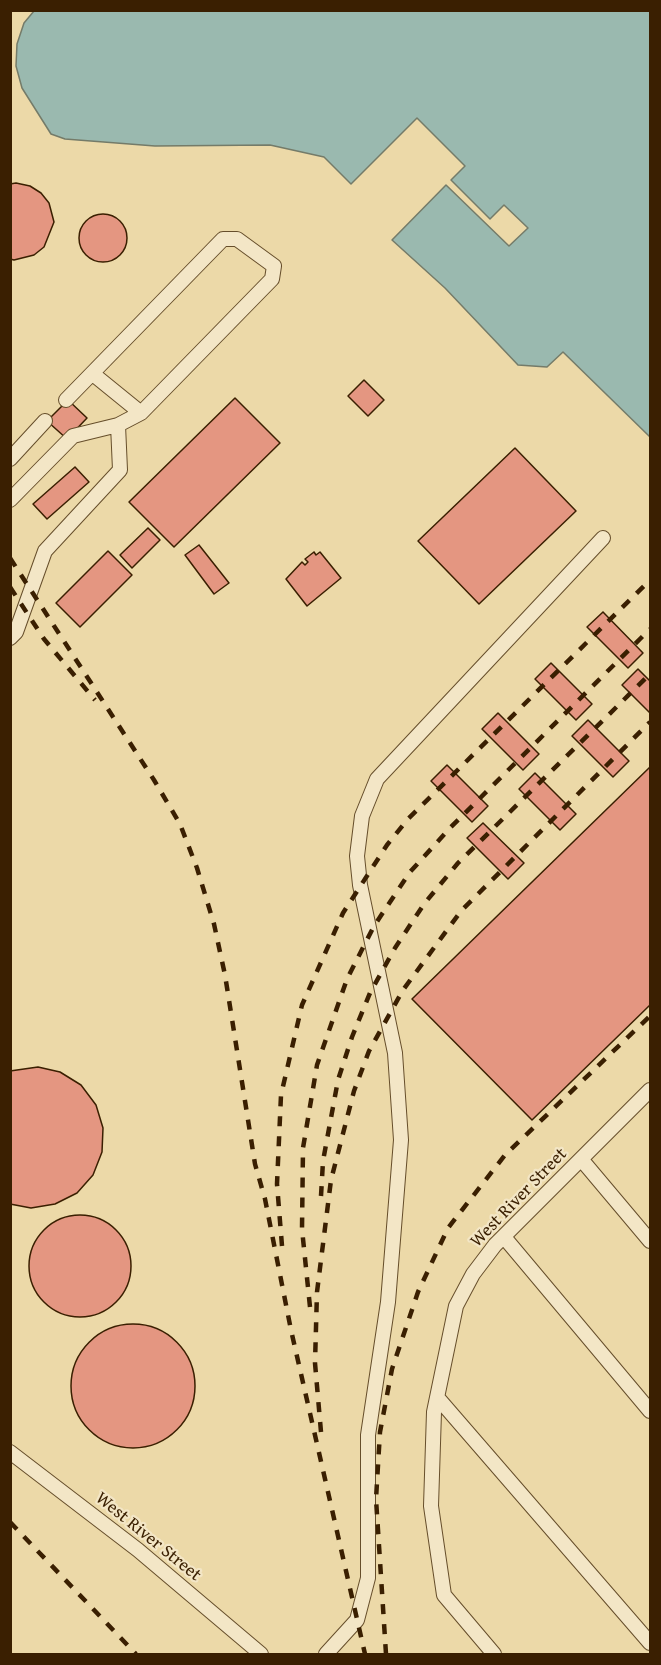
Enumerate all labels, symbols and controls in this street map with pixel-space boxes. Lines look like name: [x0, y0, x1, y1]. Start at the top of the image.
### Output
street label: West River Street: [466, 1144, 572, 1252]
street label: West River Street: [91, 1488, 205, 1586]

